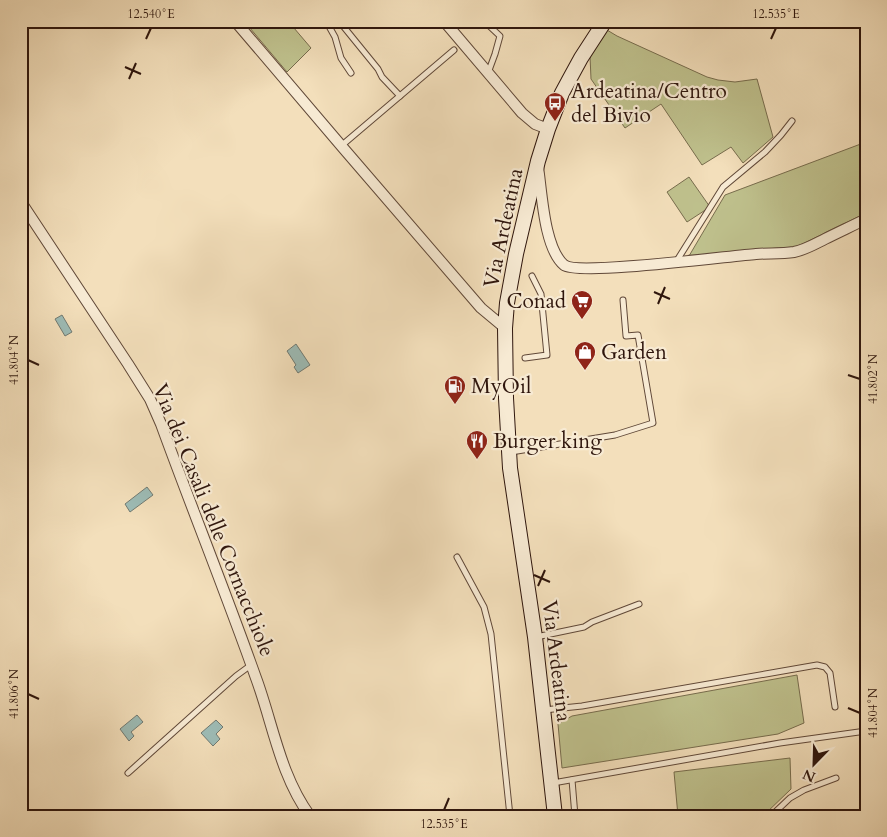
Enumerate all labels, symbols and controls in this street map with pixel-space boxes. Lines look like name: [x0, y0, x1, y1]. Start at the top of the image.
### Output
text: 12.540°E: [127, 6, 175, 22]
text: 12.535°E: [752, 6, 800, 22]
place label: Ardeatina/Centro del Bivio: [571, 77, 727, 130]
bus stop icon: Ardeatina/Centro del Bivio: [543, 91, 567, 122]
street label: Via Ardeatina: [477, 165, 530, 291]
place label: Conad: [506, 287, 566, 316]
supermarket icon: Conad: [570, 289, 594, 320]
text: 41.804°N: [6, 334, 22, 385]
place label: Garden: [601, 338, 667, 367]
shop icon: Garden: [573, 340, 597, 371]
text: 41.802°N: [865, 353, 881, 404]
place label: MyOil: [471, 372, 531, 401]
fuel station icon: MyOil: [443, 374, 467, 405]
street label: Via dei Casali delle Cornacchiole: [145, 379, 282, 661]
place label: Burger king: [493, 427, 602, 456]
restaurant icon: Burger king: [465, 429, 489, 460]
street label: Via Ardeatina: [535, 599, 578, 723]
text: 41.806°N: [6, 668, 22, 719]
text: 41.804°N: [865, 687, 881, 738]
north arrow: [790, 740, 840, 790]
text: N: [800, 764, 818, 787]
text: 12.535°E: [420, 816, 468, 832]

